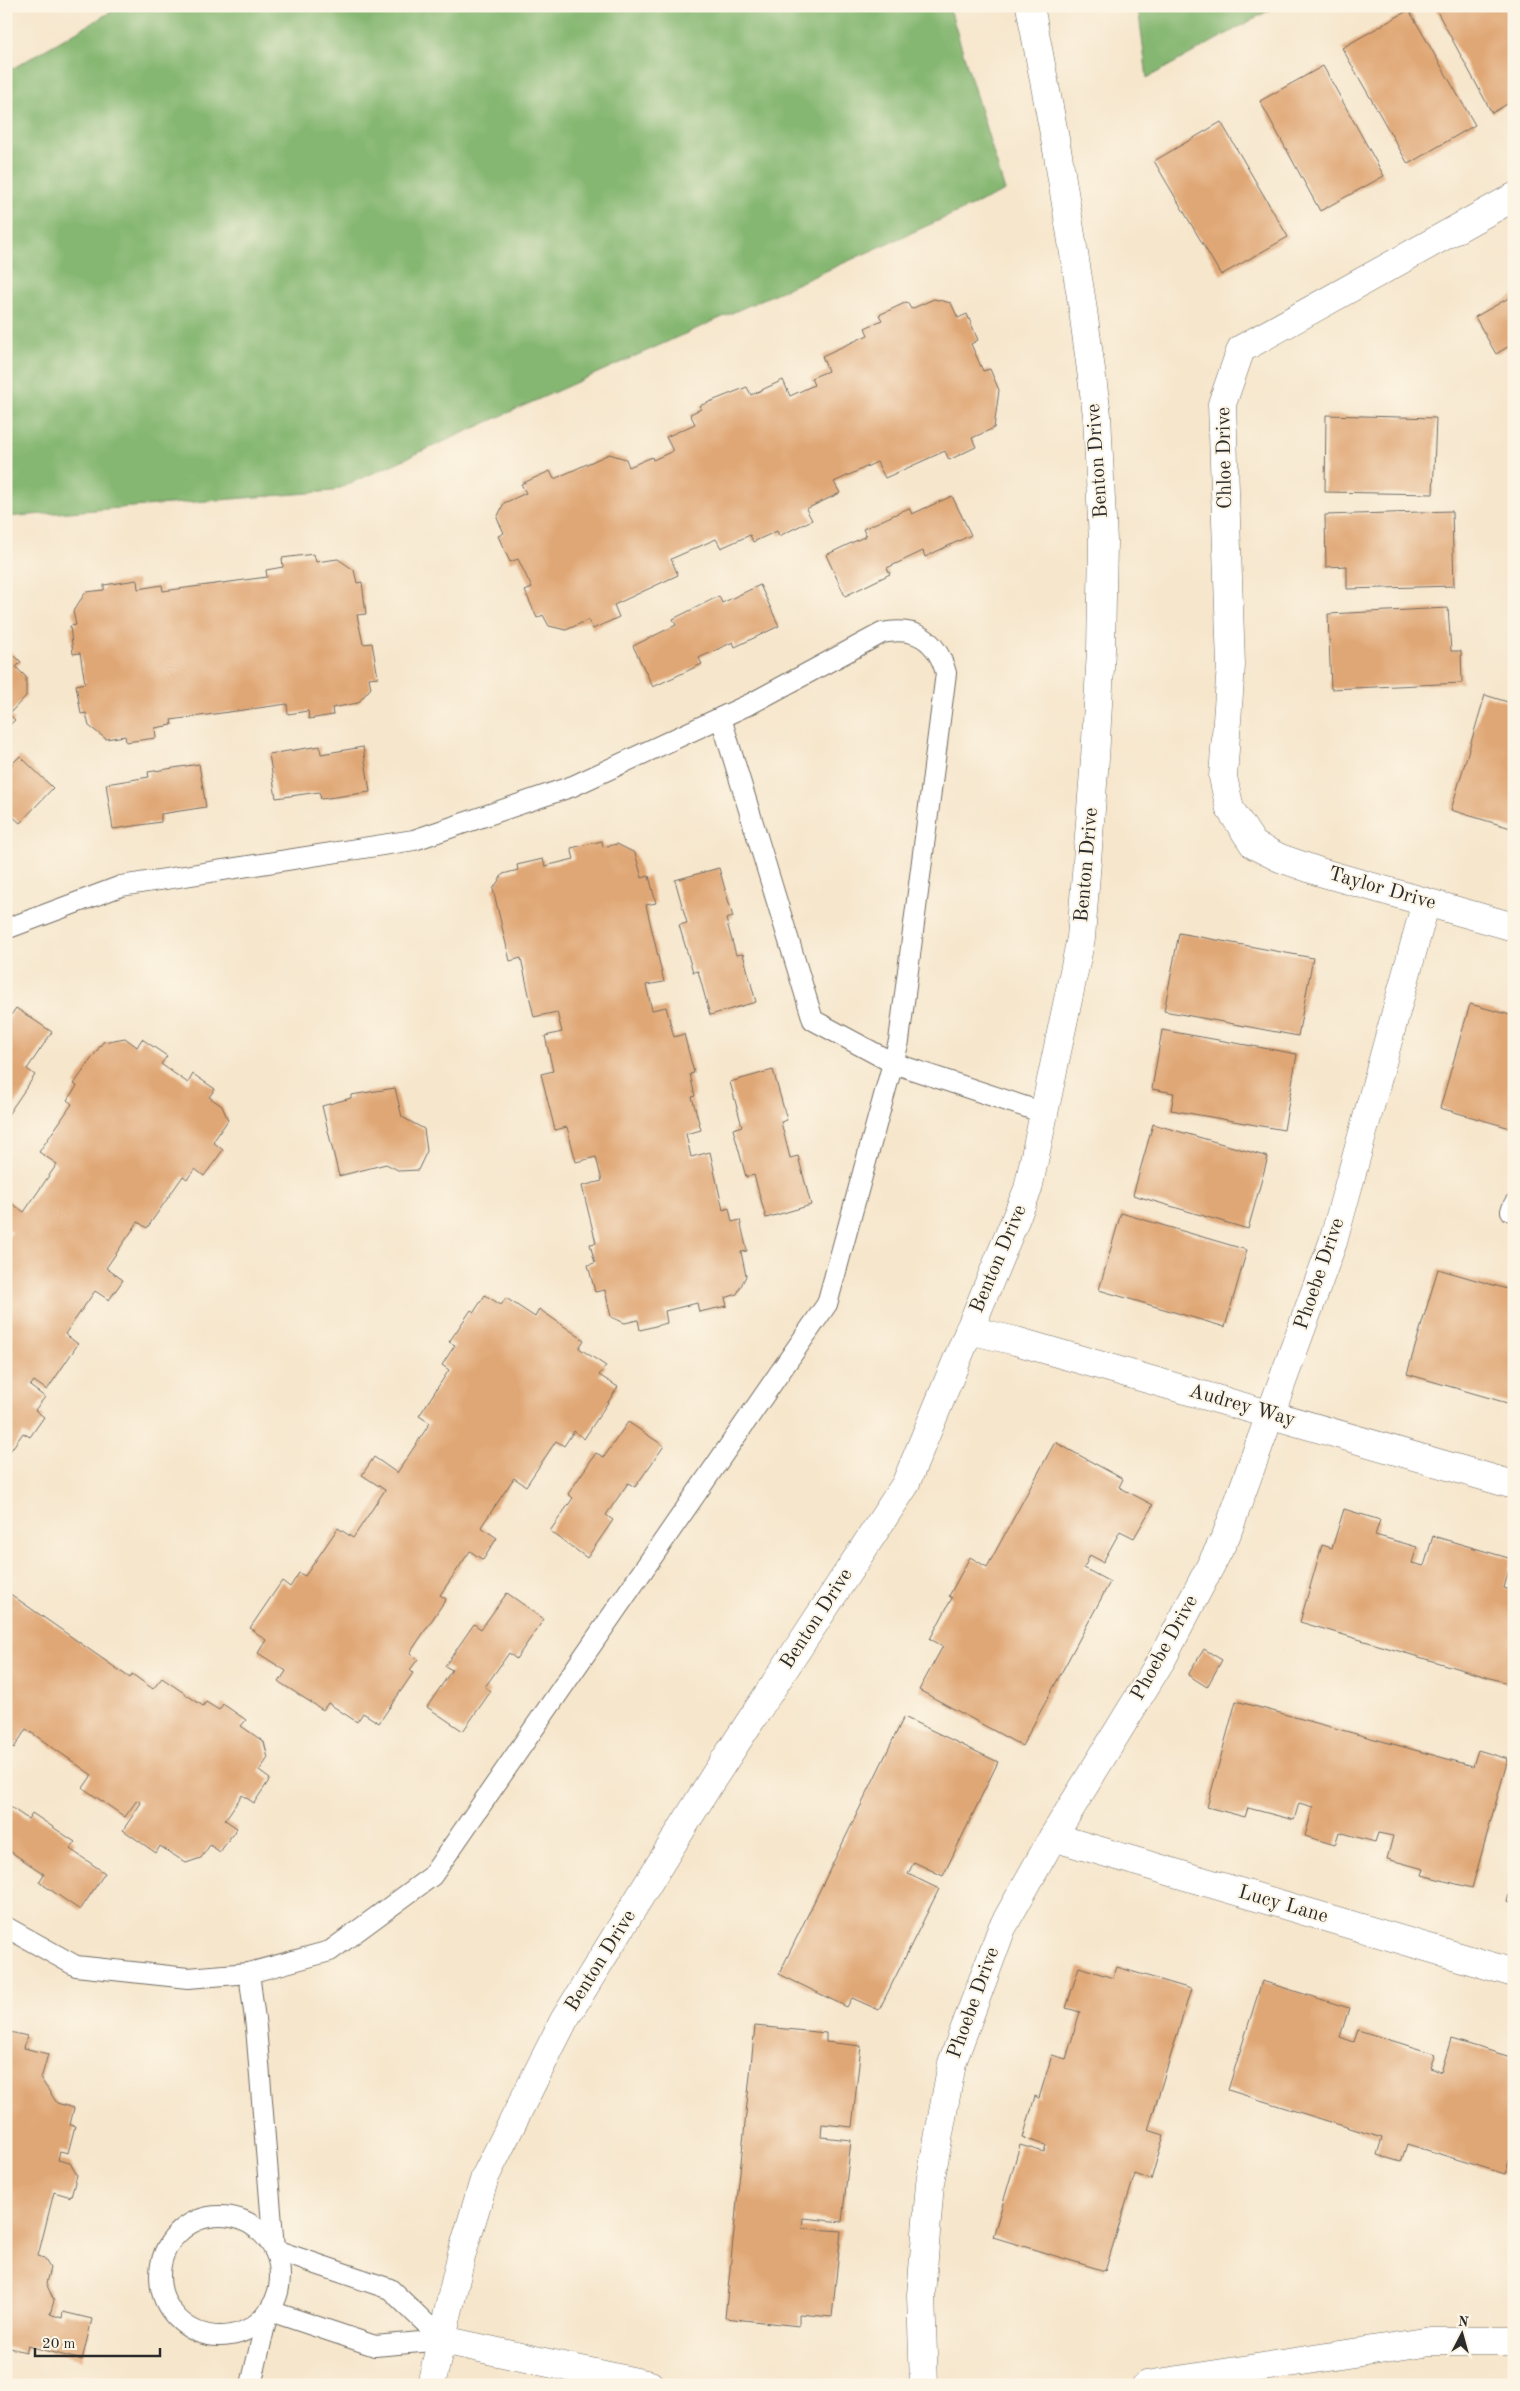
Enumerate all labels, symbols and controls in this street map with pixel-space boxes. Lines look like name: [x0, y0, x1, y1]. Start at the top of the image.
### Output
street label: Benton Drive: [1084, 403, 1112, 519]
street label: Chloe Drive: [1214, 407, 1236, 509]
street label: Benton Drive: [1072, 807, 1102, 923]
street label: Taylor Drive: [1326, 864, 1438, 914]
street label: Benton Drive: [967, 1202, 1031, 1316]
street label: Phoebe Drive: [1292, 1216, 1348, 1332]
street label: Audrey Way: [1186, 1381, 1298, 1431]
street label: Benton Drive: [777, 1565, 857, 1673]
street label: Phoebe Drive: [1128, 1592, 1202, 1704]
street label: Lucy Lane: [1236, 1883, 1330, 1927]
street label: Benton Drive: [562, 1907, 640, 2015]
street label: Phoebe Drive: [945, 1945, 1003, 2061]
north arrow: [1438, 2308, 1488, 2358]
text: N: [1457, 2315, 1470, 2330]
scale bar: [35, 2326, 160, 2358]
text: 20 m: [42, 2337, 76, 2352]

